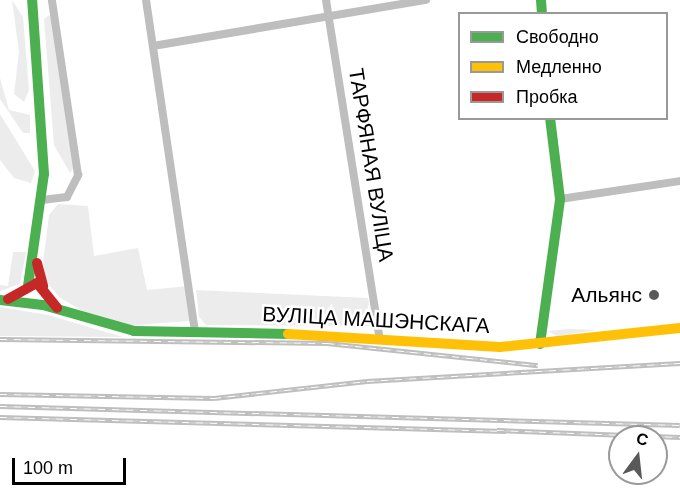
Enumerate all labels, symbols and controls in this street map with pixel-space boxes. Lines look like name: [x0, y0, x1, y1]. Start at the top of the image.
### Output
legend: [458, 12, 668, 120]
text: Свободно: [516, 27, 599, 47]
text: Медленно: [516, 57, 602, 77]
street label: ТАРФЯНАЯ ВУЛІЦА: [343, 66, 399, 264]
text: Пробка: [516, 87, 578, 107]
place label: Альянс: [571, 282, 642, 308]
marker: Альянс: [647, 288, 661, 302]
street label: ВУЛІЦА МАШЭНСКАГА: [262, 301, 490, 339]
north arrow: [608, 425, 668, 485]
text: С: [634, 429, 650, 449]
scale bar: [15, 446, 129, 484]
text: 100 m: [23, 458, 73, 478]

